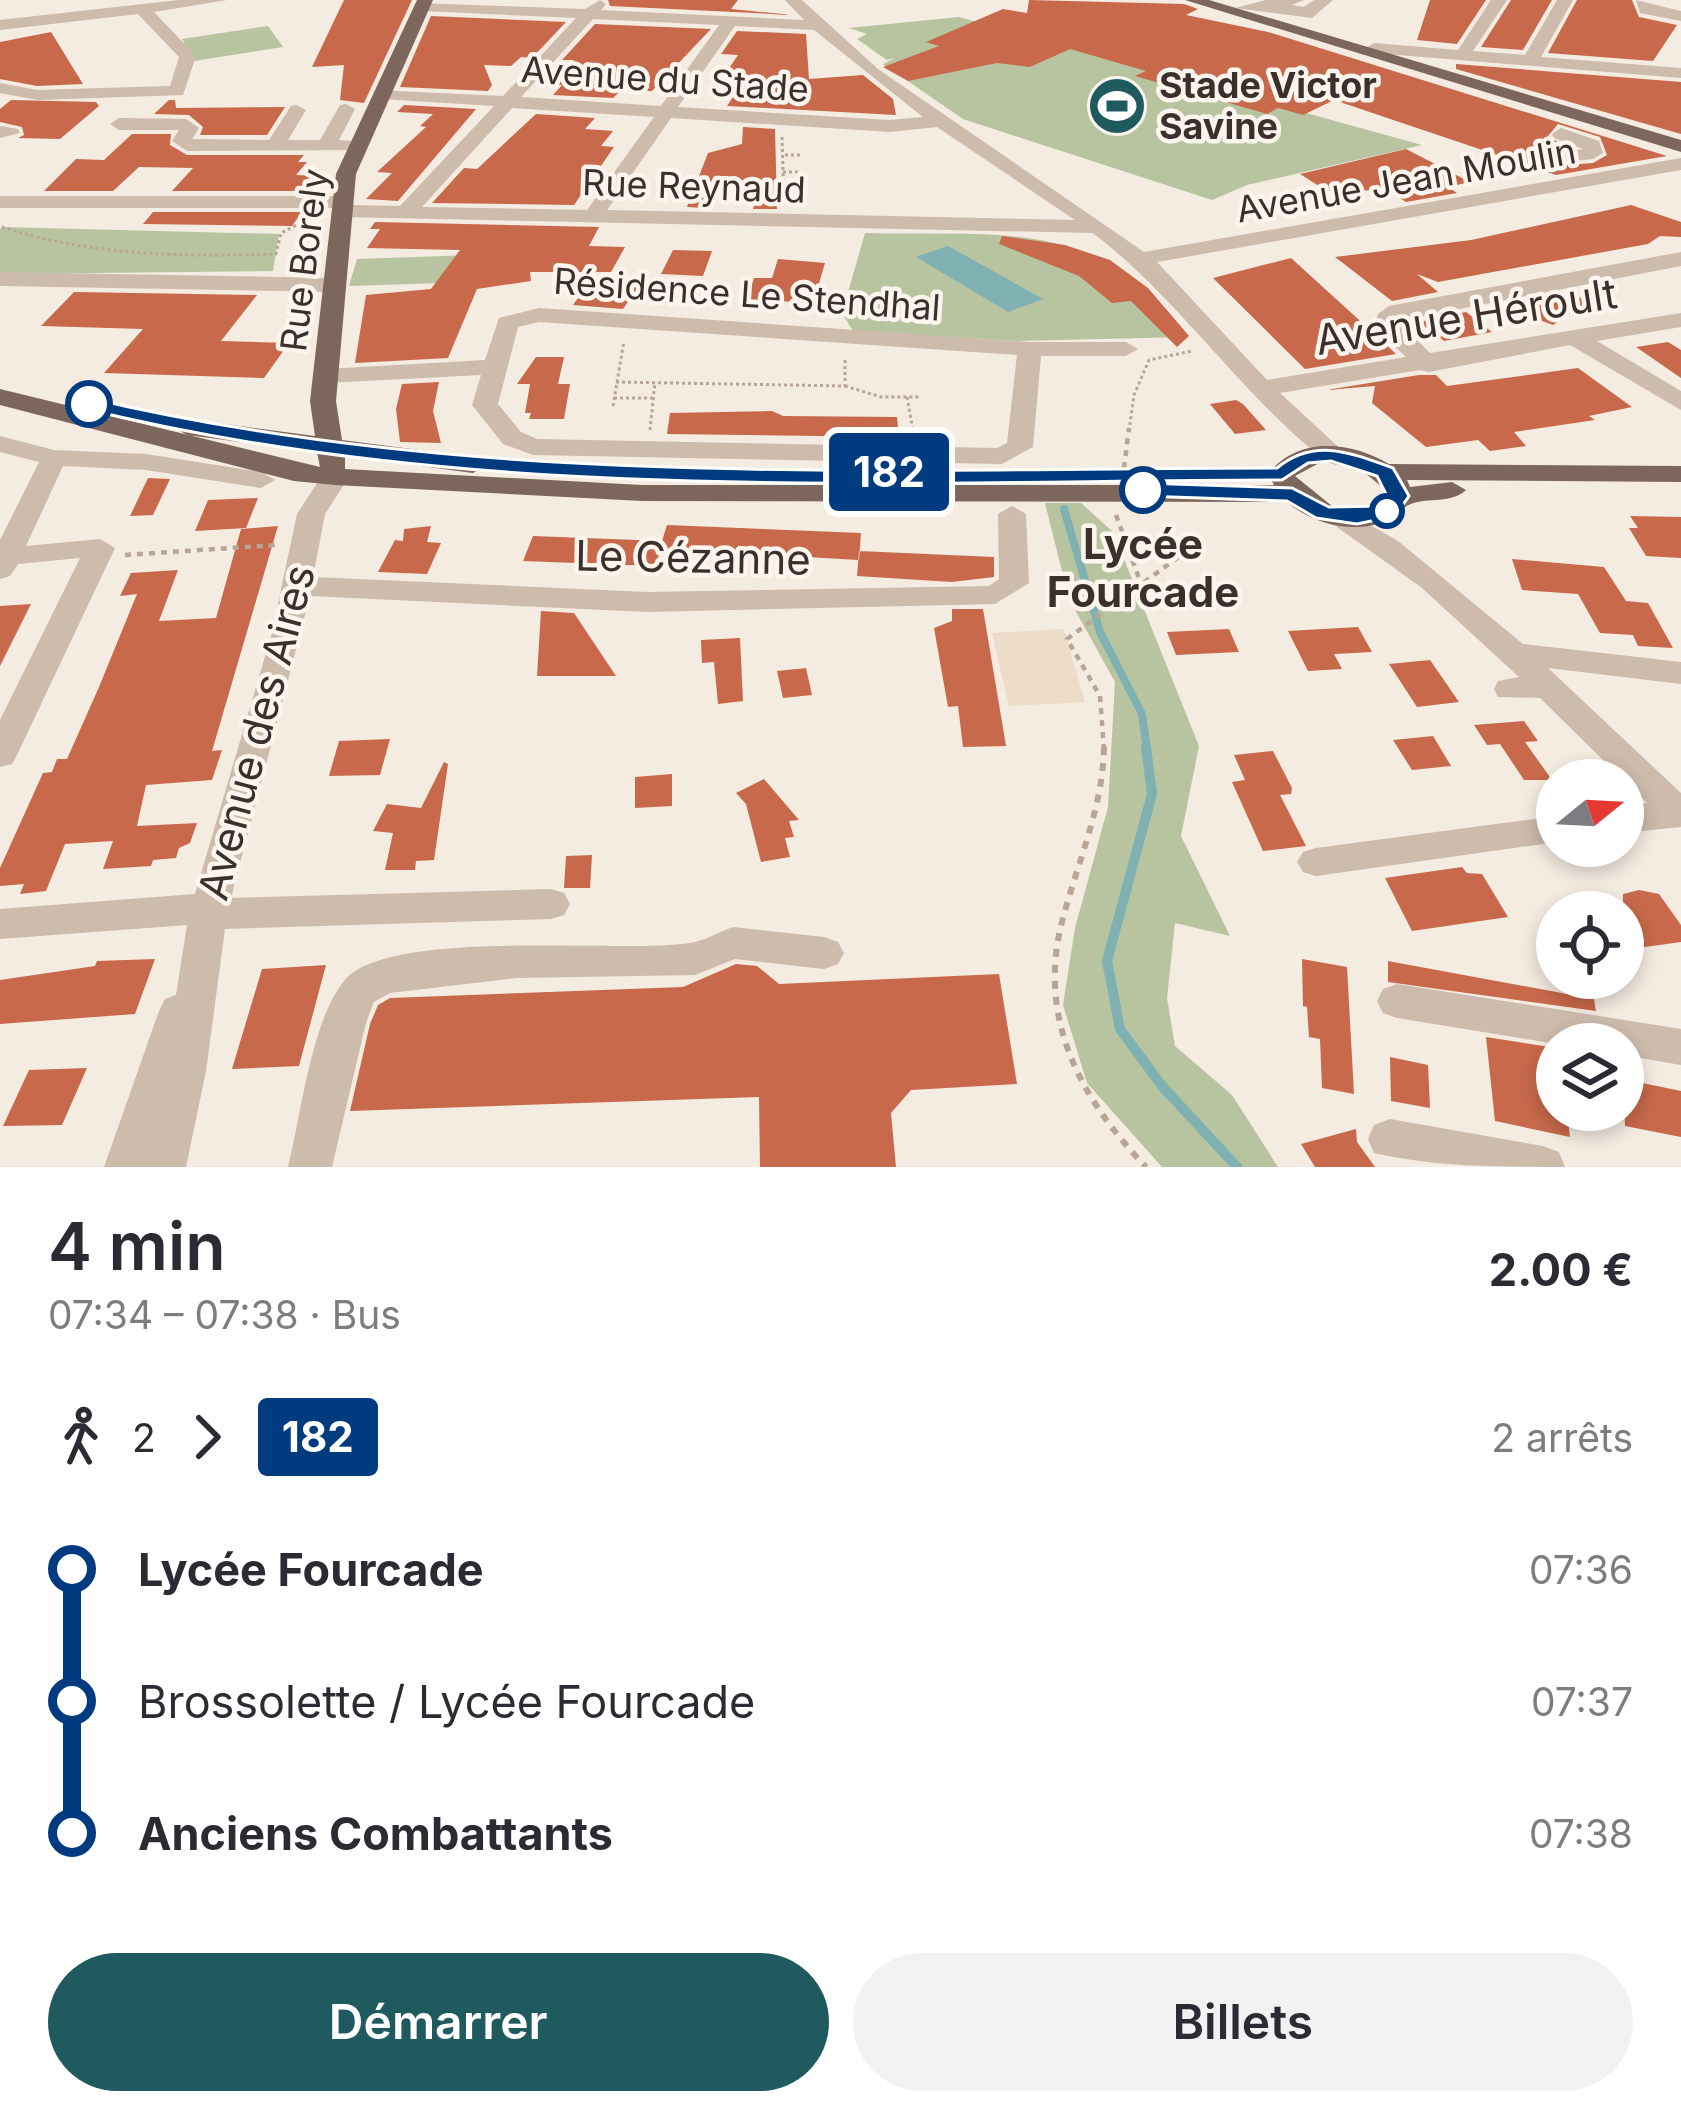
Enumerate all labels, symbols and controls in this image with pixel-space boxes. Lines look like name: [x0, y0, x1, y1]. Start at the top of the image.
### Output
street label: Avenue du Stade: [520, 47, 810, 111]
place label: Stade Victor Savine: [1159, 63, 1377, 148]
sports icon: Stade Victor Savine: [1086, 75, 1148, 137]
street label: Avenue Jean Moulin: [1233, 128, 1579, 232]
street label: Rue Reynaud: [582, 160, 806, 212]
street label: Rue Borely: [271, 166, 337, 354]
street label: Résidence Le Stendhal: [552, 259, 942, 329]
street label: Avenue Héroult: [1312, 267, 1620, 365]
unlabelled marker: [67, 382, 111, 426]
line badge: 182: [820, 433, 958, 511]
text: 182: [853, 446, 925, 497]
marker: Lycée Fourcade: [1121, 468, 1165, 512]
unlabelled marker: [1371, 495, 1403, 527]
place label: Lycée Fourcade: [1047, 518, 1239, 617]
street label: Le Cézanne: [575, 529, 811, 585]
street label: Avenue des Aires: [187, 559, 325, 905]
north arrow: [1536, 759, 1644, 867]
map controls: [1536, 759, 1644, 1131]
button: locate: [1536, 891, 1644, 999]
button: layers: [1536, 1023, 1644, 1131]
text: 4 min: [48, 1206, 226, 1286]
text: 2.00 €: [1489, 1242, 1633, 1297]
text: 07:34 – 07:38 · Bus: [48, 1291, 401, 1338]
icon: walk: [48, 1404, 114, 1470]
icon: forward: [174, 1404, 240, 1470]
text: 182: [282, 1411, 354, 1462]
text: 2: [132, 1414, 156, 1461]
text: 2 arrêts: [1491, 1414, 1633, 1461]
text: Lycée Fourcade: [138, 1542, 484, 1597]
text: 07:36: [1529, 1546, 1633, 1593]
text: Brossolette / Lycée Fourcade: [138, 1674, 755, 1729]
text: 07:37: [1531, 1678, 1633, 1725]
text: Anciens Combattants: [138, 1806, 613, 1861]
text: 07:38: [1529, 1810, 1633, 1857]
button: Démarrer: [48, 1953, 829, 2091]
button: Billets: [853, 1953, 1633, 2091]

